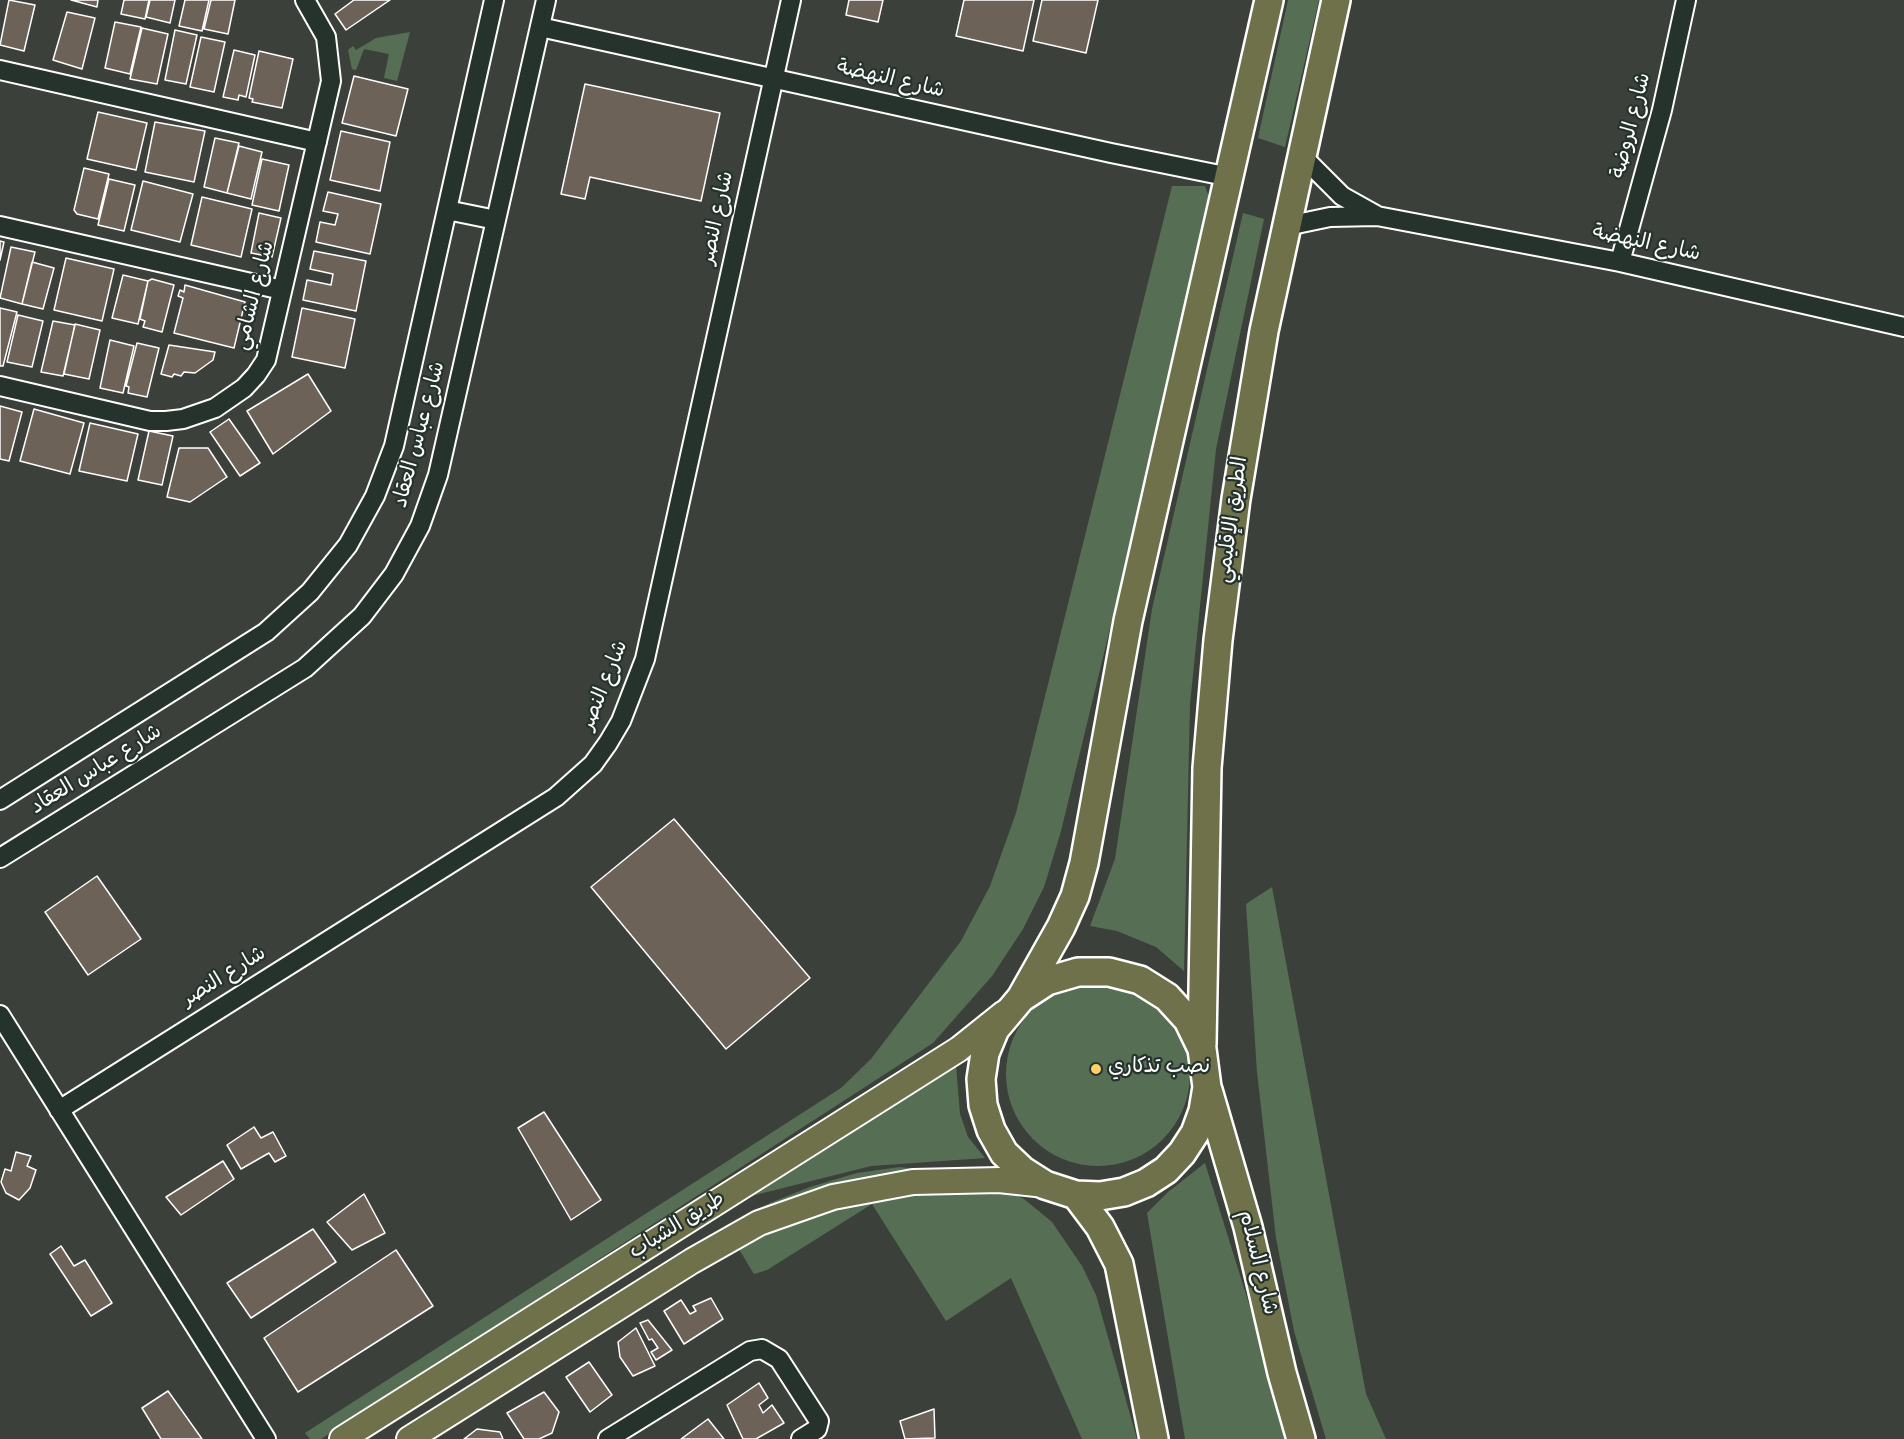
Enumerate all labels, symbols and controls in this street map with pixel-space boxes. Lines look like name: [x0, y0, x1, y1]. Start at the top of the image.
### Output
street label: شارع النهضة: [834, 56, 946, 106]
street label: شارع الروضة: [1608, 70, 1658, 182]
street label: شارع النصر: [697, 169, 741, 267]
street label: شارع النهضة: [1590, 221, 1702, 269]
street label: شارع الشامي: [230, 239, 282, 353]
street label: شارع عباس العقاد: [389, 359, 453, 511]
street label: الطريق الإقليمي: [1213, 455, 1255, 585]
street label: شارع النصر: [577, 638, 635, 734]
street label: شارع عباس العقاد: [27, 721, 167, 821]
street label: شارع النصر: [178, 942, 272, 1014]
place label: نصب تذكاري: [1108, 1056, 1210, 1082]
marker: نصب تذكاري: [1089, 1062, 1103, 1076]
street label: طريق الشباب: [625, 1188, 731, 1266]
street label: شارع السلام: [1231, 1208, 1281, 1318]

